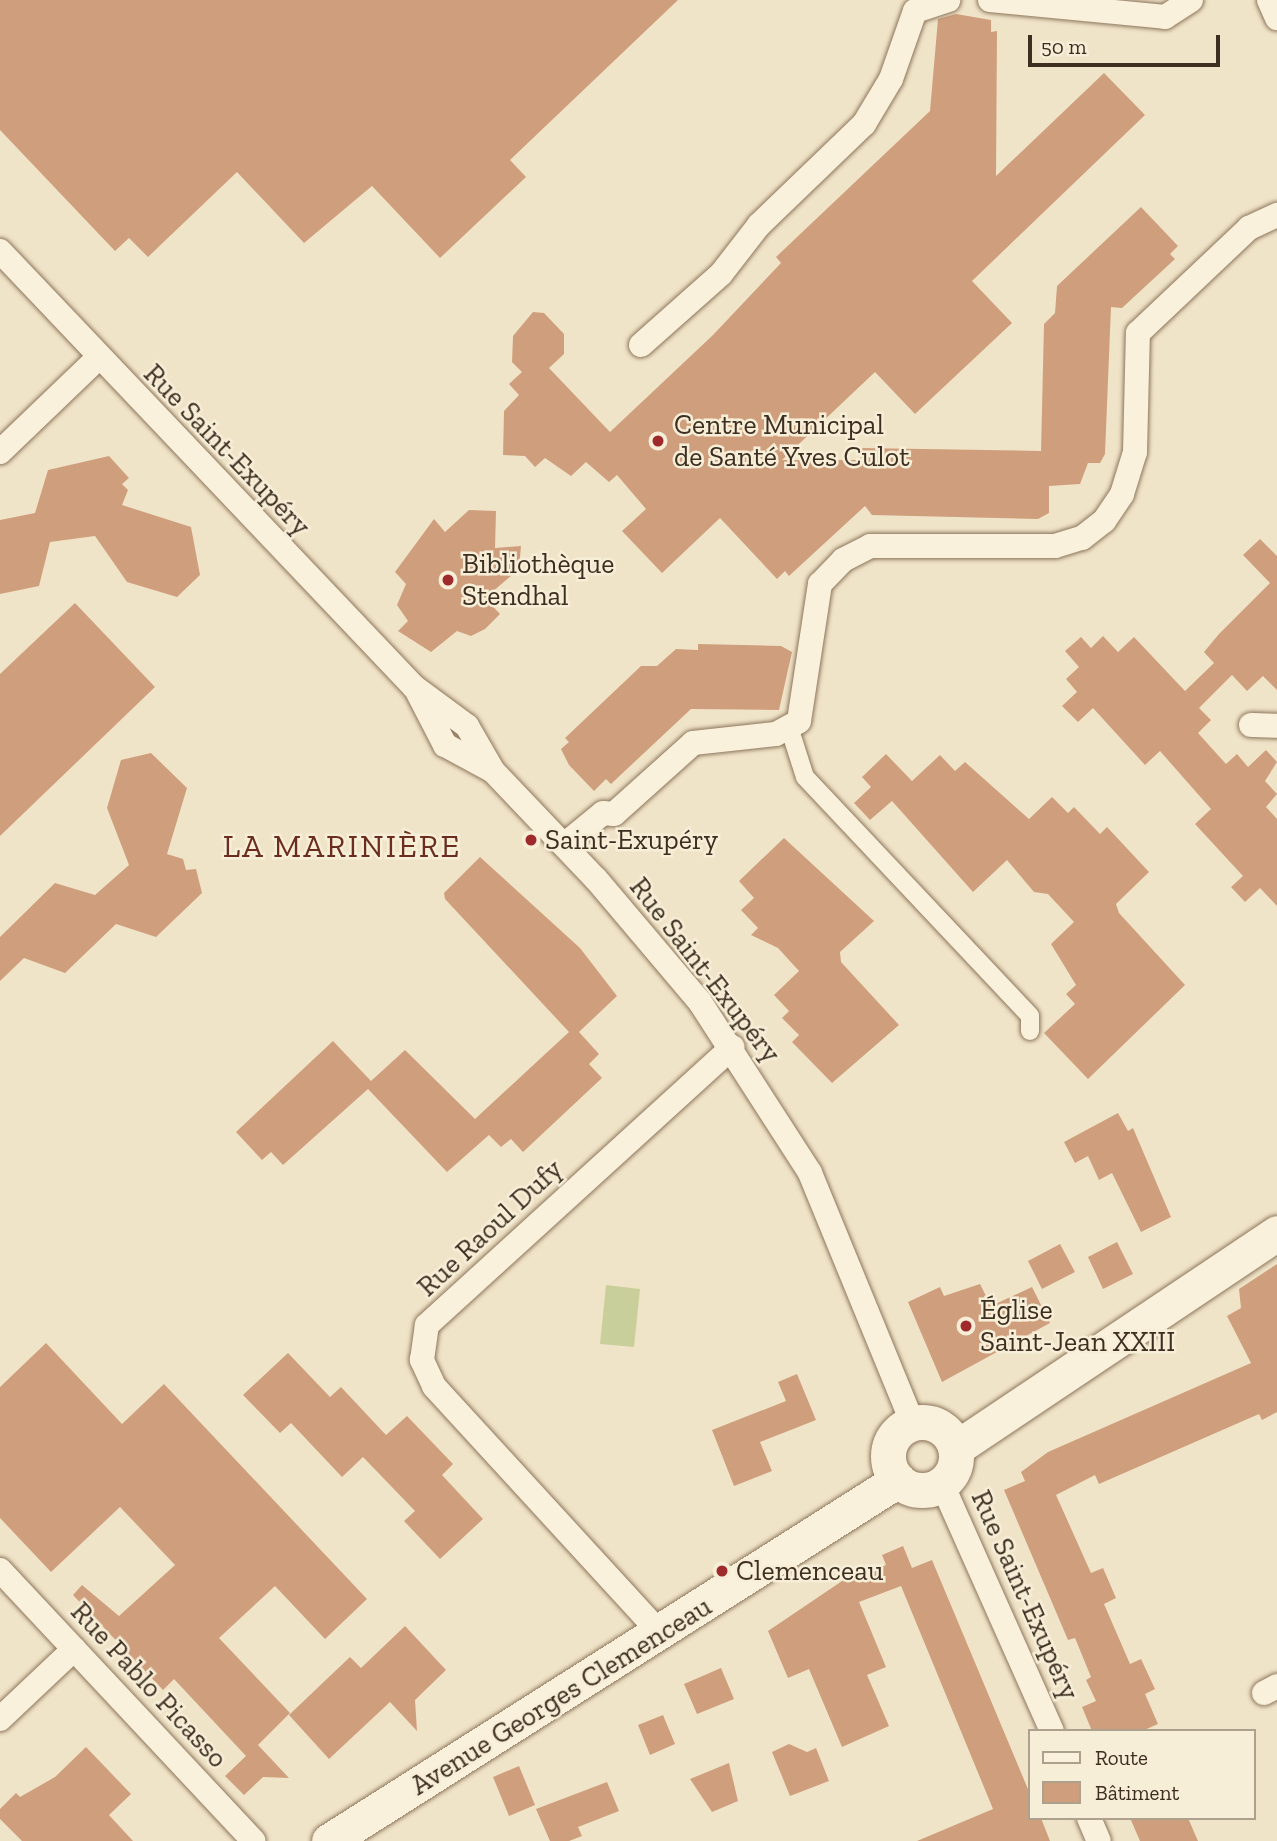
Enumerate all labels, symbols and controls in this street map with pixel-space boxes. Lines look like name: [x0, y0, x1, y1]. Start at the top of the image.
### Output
scale bar: [1032, 21, 1224, 65]
text: 50 m: [1041, 34, 1087, 59]
street label: Rue Saint-Exupéry: [137, 357, 317, 543]
place label: Centre Municipal de Santé Yves Culot: [674, 408, 910, 474]
marker: Centre Municipal de Santé Yves Culot: [648, 431, 668, 451]
place label: Bibliothèque Stendhal: [462, 547, 614, 613]
marker: Bibliothèque Stendhal: [440, 572, 456, 588]
place label: Saint-Exupéry: [545, 823, 718, 857]
district label: LA MARINIÈRE: [224, 827, 460, 865]
marker: Saint-Exupéry: [523, 832, 539, 848]
street label: Rue Saint-Exupéry: [622, 871, 788, 1069]
street label: Rue Raoul Dufy: [411, 1152, 569, 1304]
place label: Église Saint-Jean XXIII: [980, 1293, 1176, 1359]
marker: Église Saint-Jean XXIII: [958, 1318, 974, 1334]
street label: Rue Saint-Exupéry: [964, 1485, 1086, 1705]
place label: Clemenceau: [736, 1554, 883, 1588]
marker: Clemenceau: [714, 1563, 730, 1579]
street label: Avenue Georges Clemenceau: [404, 1589, 718, 1803]
street label: Rue Pablo Picasso: [64, 1595, 234, 1775]
legend: [1028, 1729, 1256, 1820]
text: Route: [1095, 1745, 1148, 1770]
text: Bâtiment: [1095, 1780, 1179, 1805]

